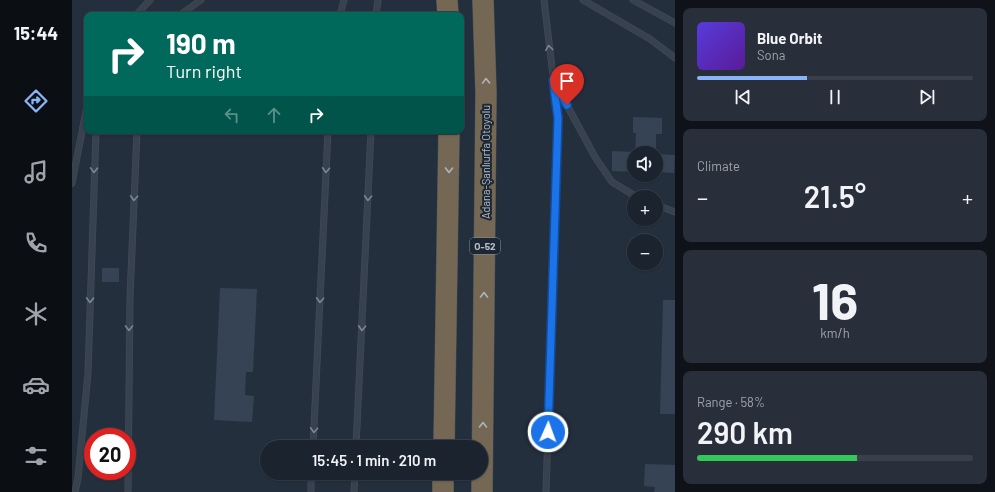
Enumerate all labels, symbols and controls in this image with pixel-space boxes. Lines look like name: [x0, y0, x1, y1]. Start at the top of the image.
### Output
text: 15:44: [14, 22, 58, 44]
text: 190 m: [166, 26, 236, 60]
icon: right: [100, 28, 152, 80]
text: Blue Orbit: [757, 29, 822, 47]
one-way arrow: [545, 45, 554, 51]
text: Sona: [757, 47, 785, 63]
text: Turn right: [166, 60, 242, 82]
pin: [550, 64, 584, 105]
icon: arrive: [556, 70, 578, 92]
one-way arrow: [481, 78, 490, 84]
icon: previous: [732, 86, 754, 108]
icon: pause: [824, 86, 846, 108]
icon: next: [916, 86, 938, 108]
icon: directions: [22, 87, 50, 115]
icon: left: [221, 104, 243, 126]
icon: ahead: [263, 104, 285, 126]
icon: right: [305, 104, 327, 126]
street label: Adana-Şanlıurfa Otoyolu: [479, 105, 492, 219]
map controls: [627, 146, 663, 270]
button: sound: [627, 146, 663, 182]
icon: music: [22, 158, 50, 186]
text: Climate: [697, 158, 740, 174]
one-way arrow: [90, 167, 99, 173]
one-way arrow: [321, 167, 330, 173]
one-way arrow: [445, 167, 453, 173]
text: 21.5°: [804, 178, 866, 214]
text: −: [697, 184, 708, 210]
text: +: [962, 184, 973, 210]
button: +: [627, 190, 663, 226]
one-way arrow: [130, 195, 139, 201]
one-way arrow: [363, 195, 372, 201]
icon: phone: [22, 229, 50, 257]
button: −: [627, 234, 663, 270]
road number: O-52: [470, 238, 500, 254]
text: 16: [812, 268, 858, 330]
one-way arrow: [480, 292, 488, 298]
one-way arrow: [86, 297, 95, 303]
one-way arrow: [315, 297, 324, 303]
icon: climate: [22, 300, 50, 328]
one-way arrow: [125, 325, 133, 331]
one-way arrow: [358, 325, 366, 331]
text: km/h: [820, 325, 850, 341]
icon: car: [22, 371, 50, 399]
text: Range · 58%: [697, 394, 765, 410]
position arrow: [527, 411, 569, 453]
text: 290 km: [697, 414, 793, 450]
one-way arrow: [479, 422, 487, 428]
one-way arrow: [309, 427, 318, 433]
speed limit sign: 20: [84, 428, 136, 480]
icon: filters: [22, 442, 50, 470]
text: 15:45 · 1 min · 210 m: [312, 451, 436, 469]

